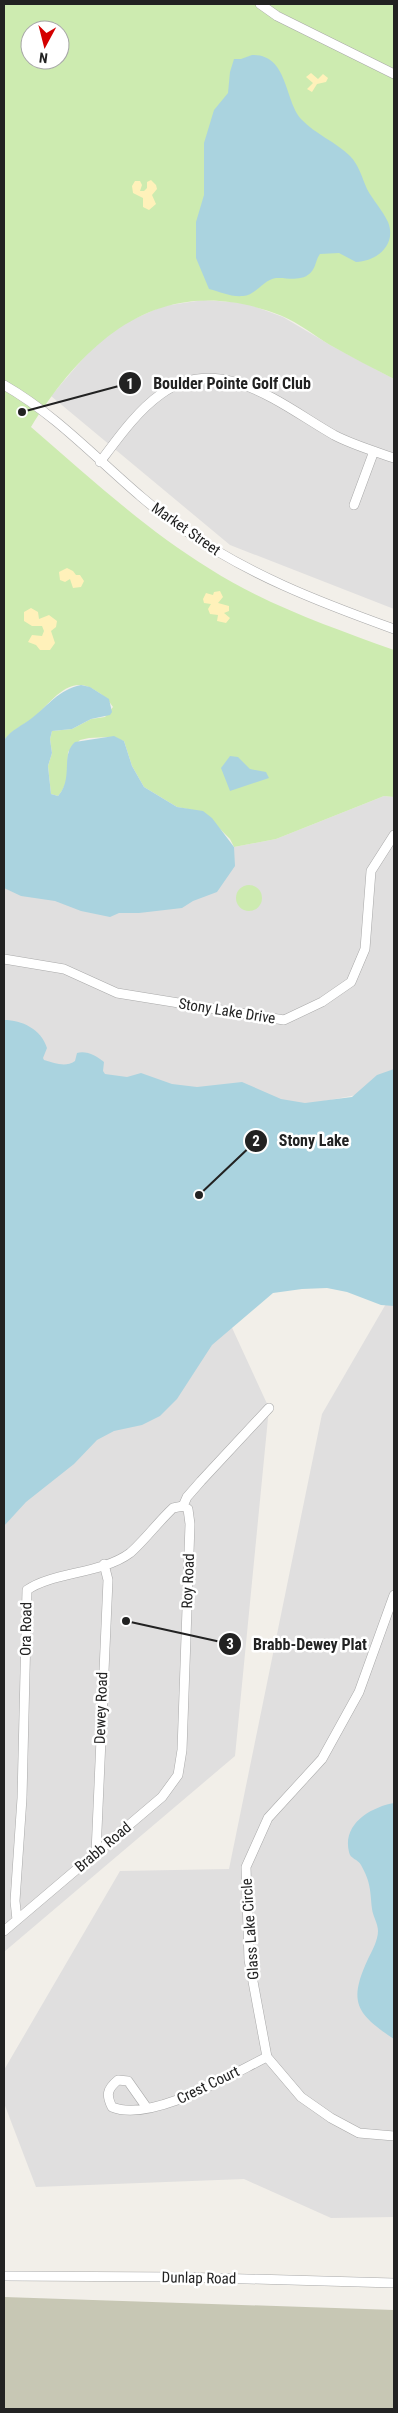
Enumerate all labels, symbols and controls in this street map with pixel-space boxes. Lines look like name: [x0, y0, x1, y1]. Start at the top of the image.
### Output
north arrow: [20, 20, 70, 70]
text: N: [38, 49, 49, 66]
callout: Boulder Pointe Golf Club: [118, 368, 320, 399]
text: Boulder Pointe Golf Club: [153, 374, 311, 393]
text: 1: [126, 375, 134, 393]
street label: Market Street: [148, 499, 224, 559]
street label: Stony Lake Drive: [177, 994, 277, 1028]
callout: Stony Lake: [244, 1125, 359, 1156]
text: Stony Lake: [279, 1131, 349, 1150]
text: 2: [252, 1132, 260, 1150]
street label: Roy Road: [178, 1553, 198, 1609]
street label: Ora Road: [17, 1602, 35, 1656]
callout: Brabb-Dewey Plat: [218, 1628, 377, 1659]
text: 3: [226, 1635, 234, 1653]
text: Brabb-Dewey Plat: [253, 1635, 367, 1654]
street label: Dewey Road: [91, 1672, 111, 1744]
street label: Brabb Road: [71, 1818, 135, 1876]
street label: Glass Lake Circle: [237, 1878, 263, 1980]
street label: Crest Court: [174, 2062, 242, 2108]
street label: Dunlap Road: [162, 2268, 236, 2288]

